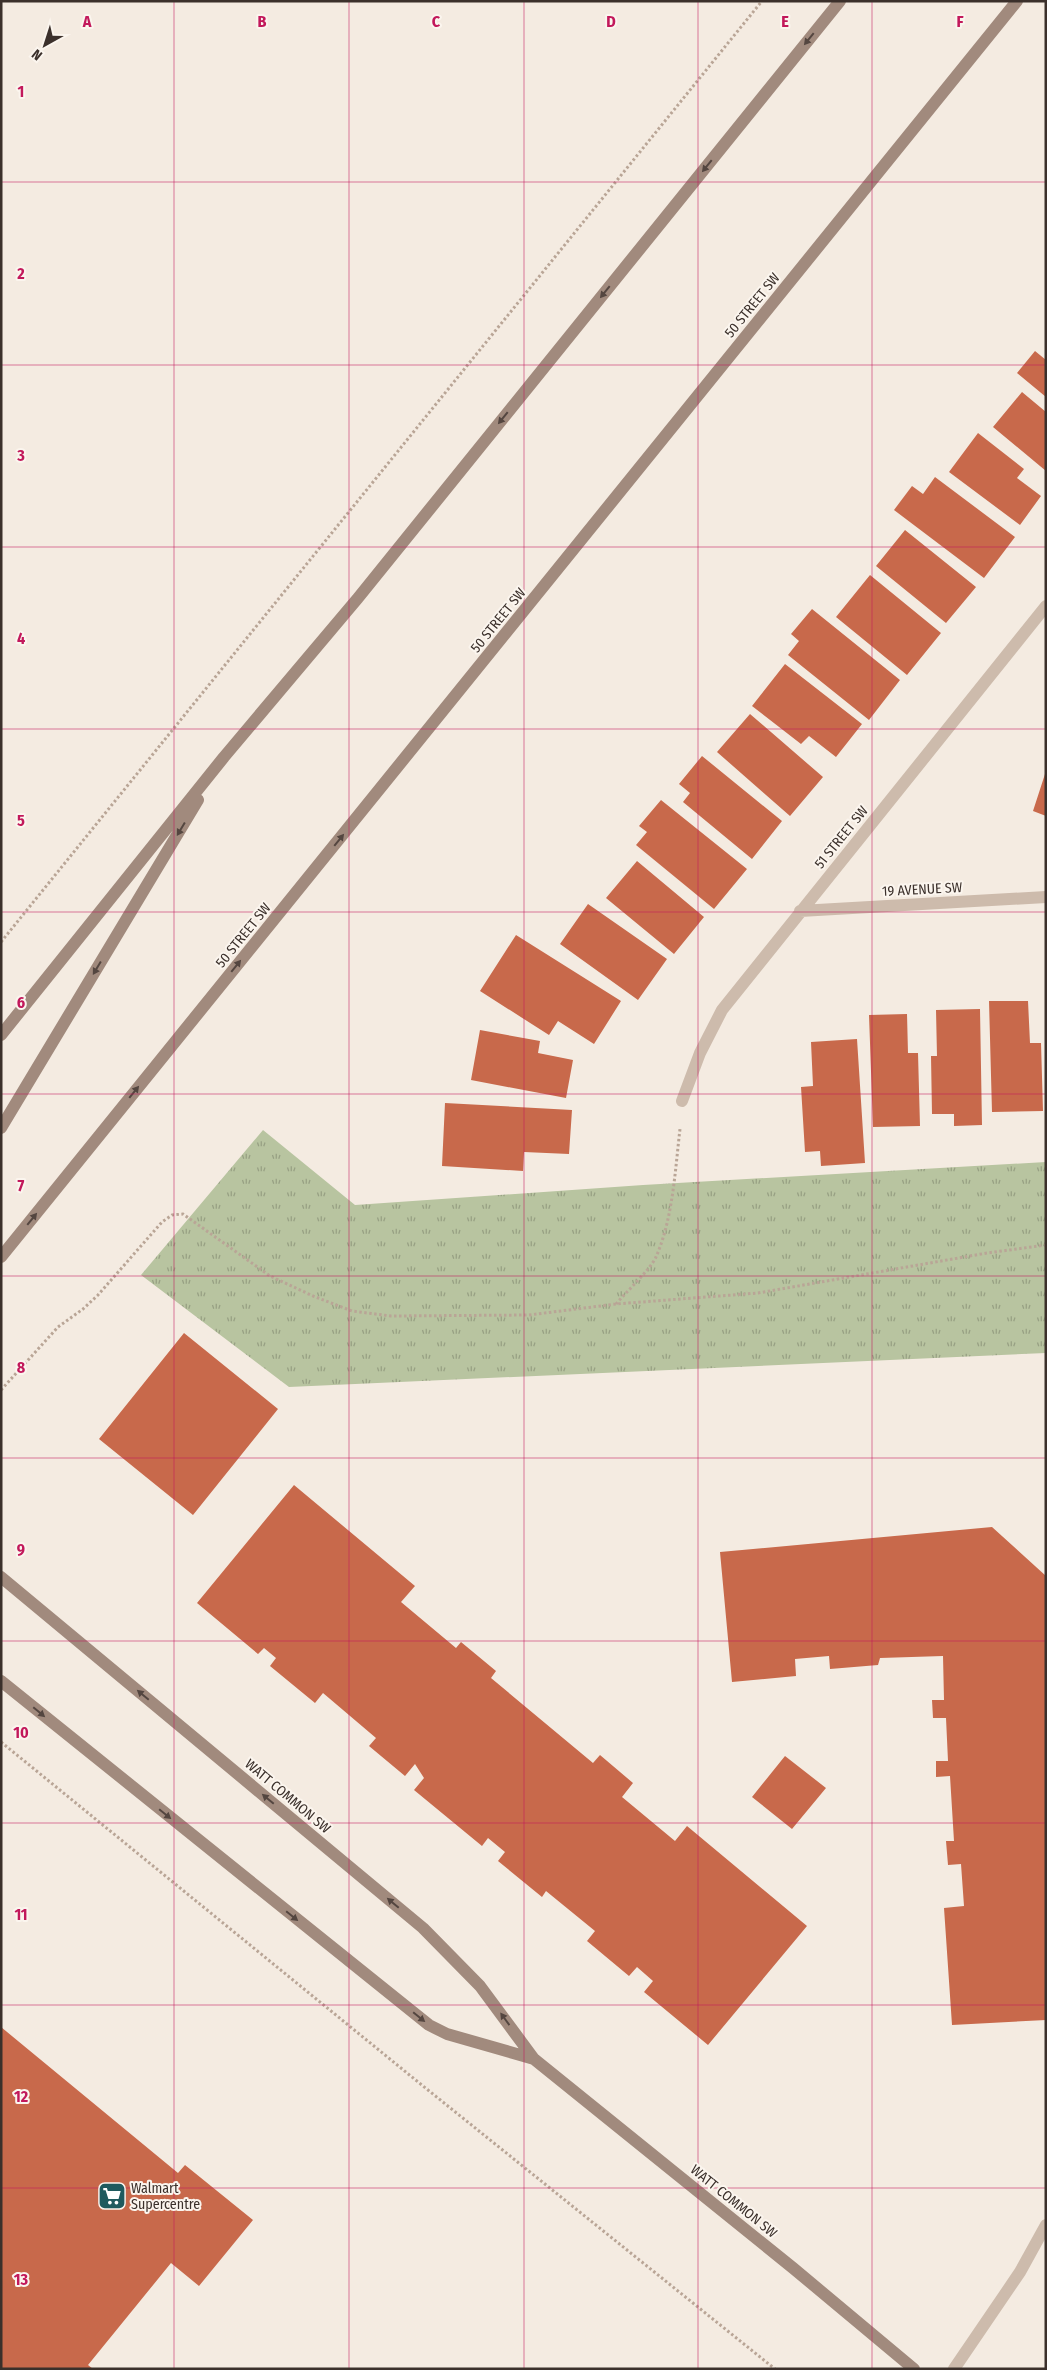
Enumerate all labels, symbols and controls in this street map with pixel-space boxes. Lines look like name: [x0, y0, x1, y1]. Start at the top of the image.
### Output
text: A: [82, 12, 92, 31]
text: B: [258, 12, 267, 31]
text: C: [432, 12, 441, 31]
text: D: [606, 12, 616, 31]
text: E: [781, 12, 789, 31]
text: F: [956, 12, 964, 31]
north arrow: [20, 20, 70, 70]
one-way arrow: [803, 32, 814, 45]
text: N: [29, 45, 46, 64]
text: 1: [18, 82, 24, 101]
one-way arrow: [701, 159, 712, 172]
text: 2: [16, 264, 25, 283]
street label: 50 STREET SW: [721, 269, 784, 341]
one-way arrow: [599, 285, 610, 298]
one-way arrow: [497, 412, 508, 425]
text: 3: [16, 446, 25, 465]
street label: 50 STREET SW: [467, 584, 530, 656]
text: 4: [17, 629, 25, 648]
street label: 51 STREET SW: [811, 802, 872, 872]
text: 5: [17, 811, 25, 830]
one-way arrow: [176, 822, 185, 835]
one-way arrow: [333, 834, 344, 847]
street label: 19 AVENUE SW: [881, 879, 963, 900]
street label: 50 STREET SW: [212, 899, 275, 971]
one-way arrow: [231, 960, 242, 973]
one-way arrow: [93, 962, 102, 975]
text: 6: [17, 993, 25, 1012]
one-way arrow: [129, 1086, 140, 1099]
text: 7: [18, 1176, 25, 1195]
one-way arrow: [26, 1212, 37, 1225]
text: 8: [17, 1358, 26, 1377]
text: 9: [17, 1540, 25, 1559]
one-way arrow: [137, 1689, 150, 1700]
one-way arrow: [32, 1707, 45, 1718]
text: 10: [13, 1723, 29, 1742]
street label: WATT COMMON SW: [241, 1756, 334, 1837]
one-way arrow: [262, 1793, 275, 1804]
one-way arrow: [158, 1809, 171, 1820]
one-way arrow: [387, 1897, 400, 1908]
text: 11: [14, 1905, 28, 1924]
one-way arrow: [285, 1910, 298, 1921]
one-way arrow: [412, 2012, 425, 2023]
one-way arrow: [500, 2013, 510, 2026]
text: 12: [14, 2087, 29, 2106]
street label: WATT COMMON SW: [687, 2161, 781, 2242]
place label: Walmart Supercentre: [131, 2180, 200, 2213]
supermarket icon: Walmart Supercentre: [97, 2181, 127, 2211]
text: 13: [14, 2270, 29, 2289]

